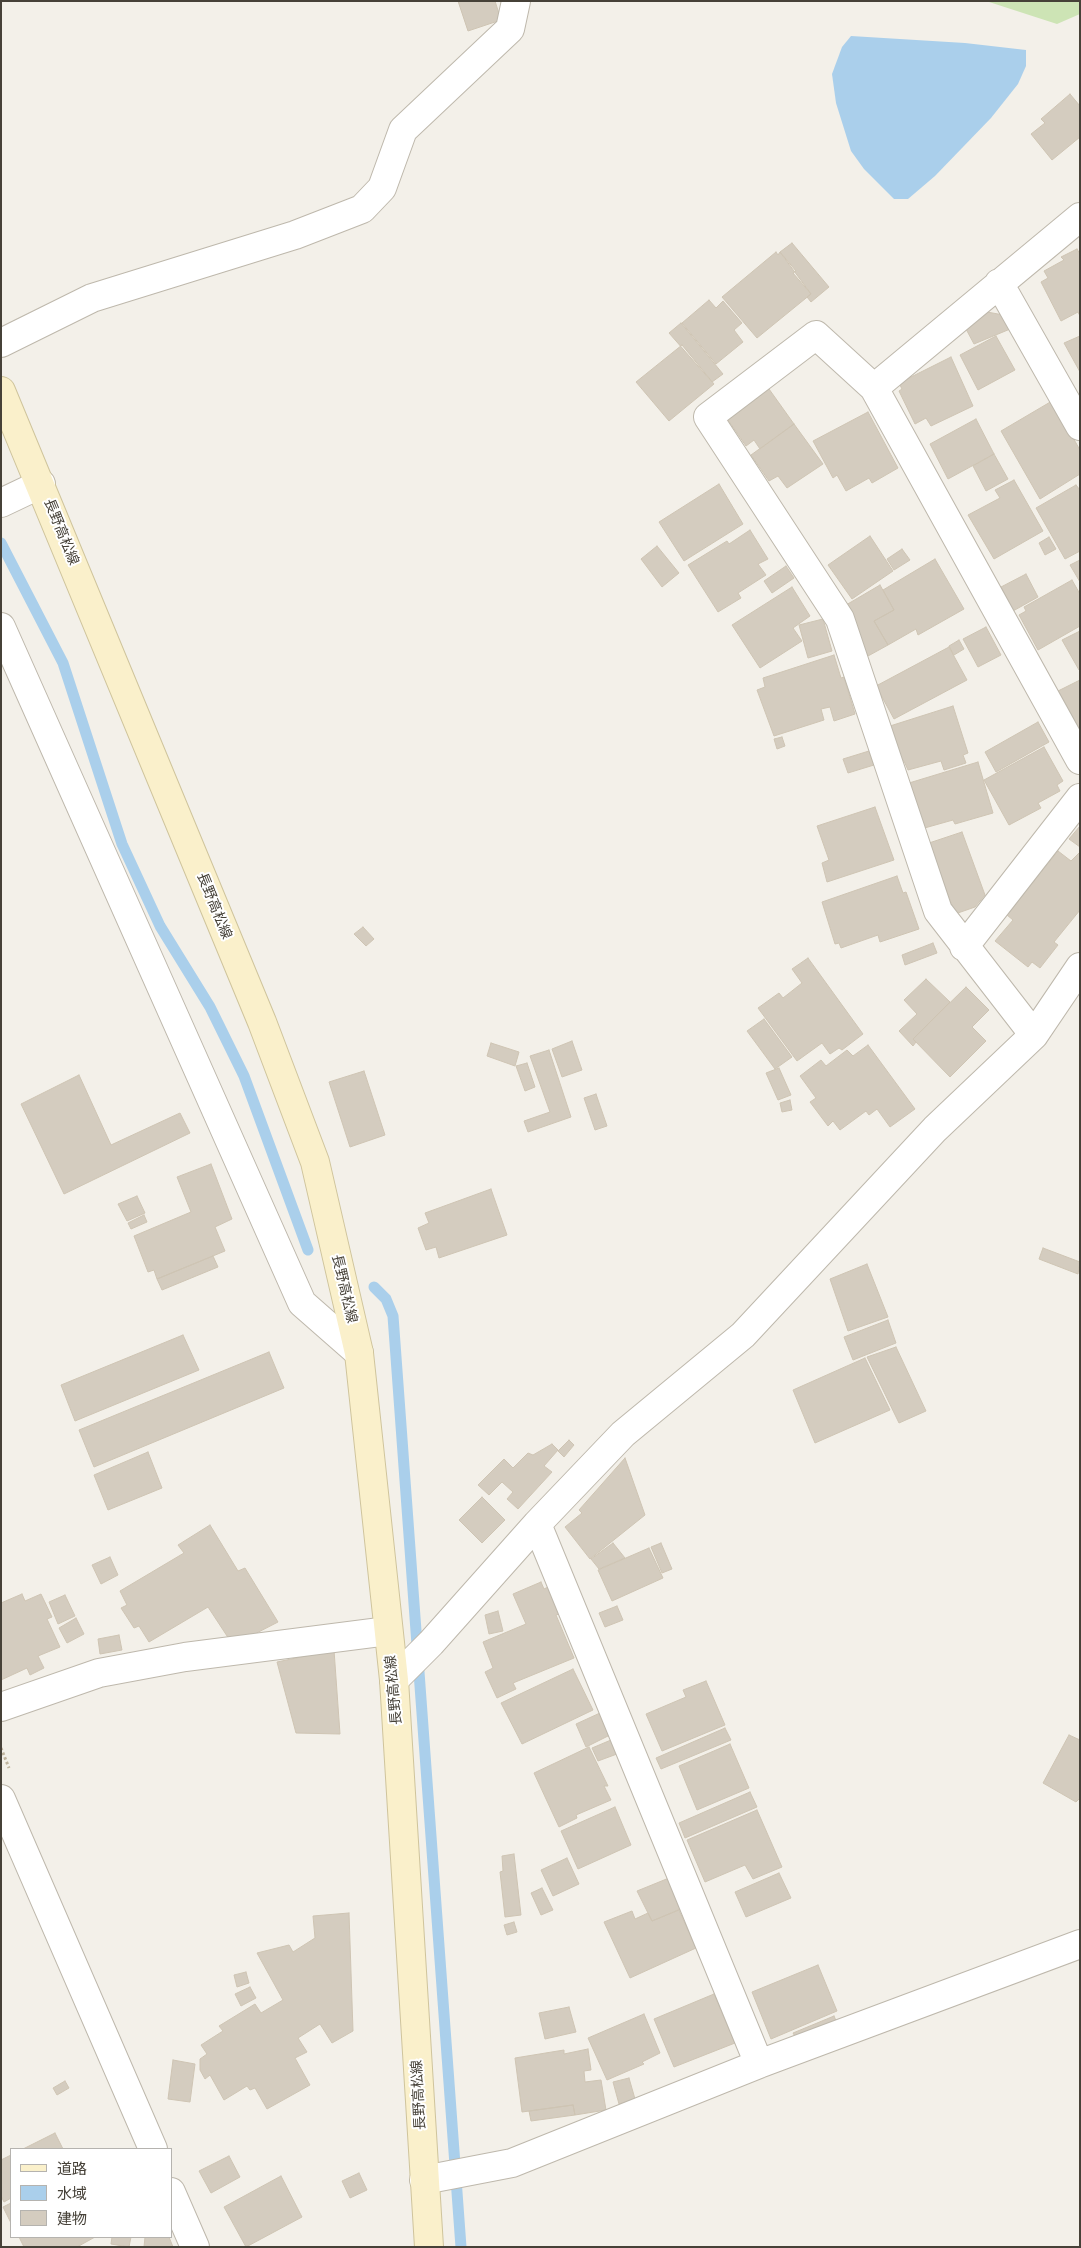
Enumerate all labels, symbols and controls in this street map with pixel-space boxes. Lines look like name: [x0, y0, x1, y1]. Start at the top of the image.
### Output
street label: 長野高松線: [40, 496, 82, 568]
street label: 長野高松線: [193, 870, 235, 942]
street label: 長野高松線: [328, 1253, 360, 1325]
street label: 長野高松線: [383, 1654, 405, 1726]
street label: 長野高松線: [409, 2060, 429, 2130]
legend: [10, 2148, 172, 2238]
text: 道路: [57, 2160, 87, 2177]
text: 水域: [57, 2185, 87, 2202]
text: 建物: [57, 2210, 87, 2227]

